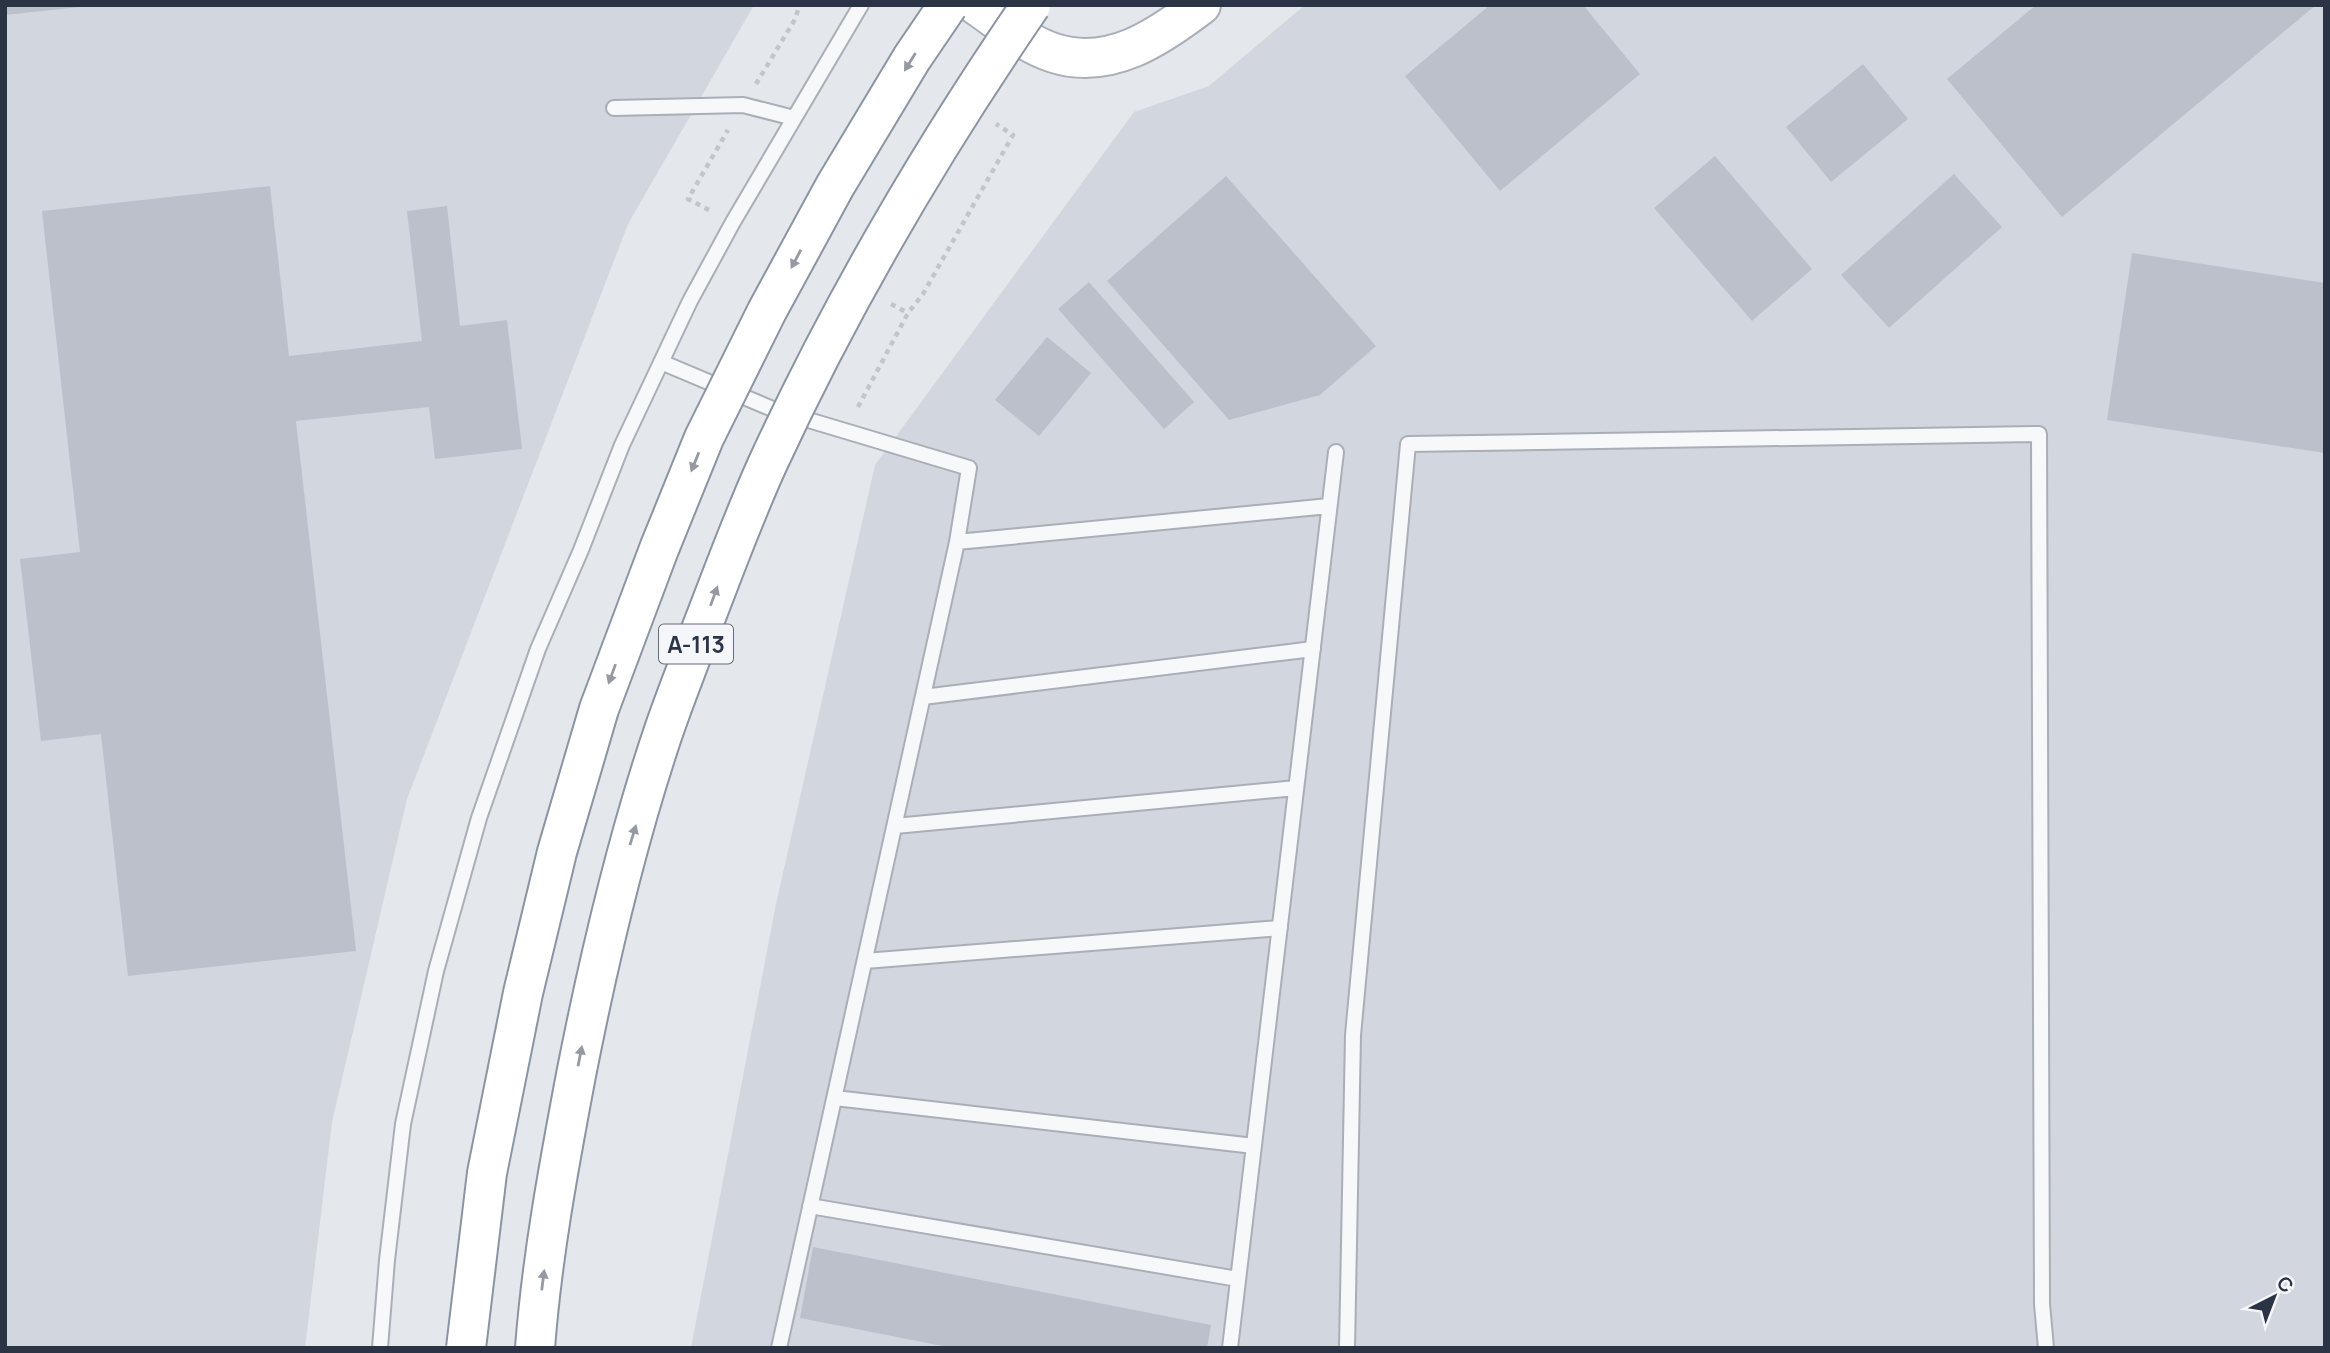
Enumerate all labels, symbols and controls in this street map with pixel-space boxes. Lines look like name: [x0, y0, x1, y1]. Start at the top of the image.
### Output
one-way arrow: [904, 52, 917, 72]
one-way arrow: [790, 249, 802, 268]
one-way arrow: [689, 452, 700, 473]
one-way arrow: [709, 586, 720, 607]
road number: А-113: [659, 624, 733, 664]
one-way arrow: [606, 664, 617, 685]
one-way arrow: [628, 824, 638, 845]
one-way arrow: [575, 1045, 586, 1067]
north arrow: [2239, 1262, 2309, 1332]
one-way arrow: [537, 1269, 548, 1291]
text: С: [2271, 1270, 2299, 1299]

